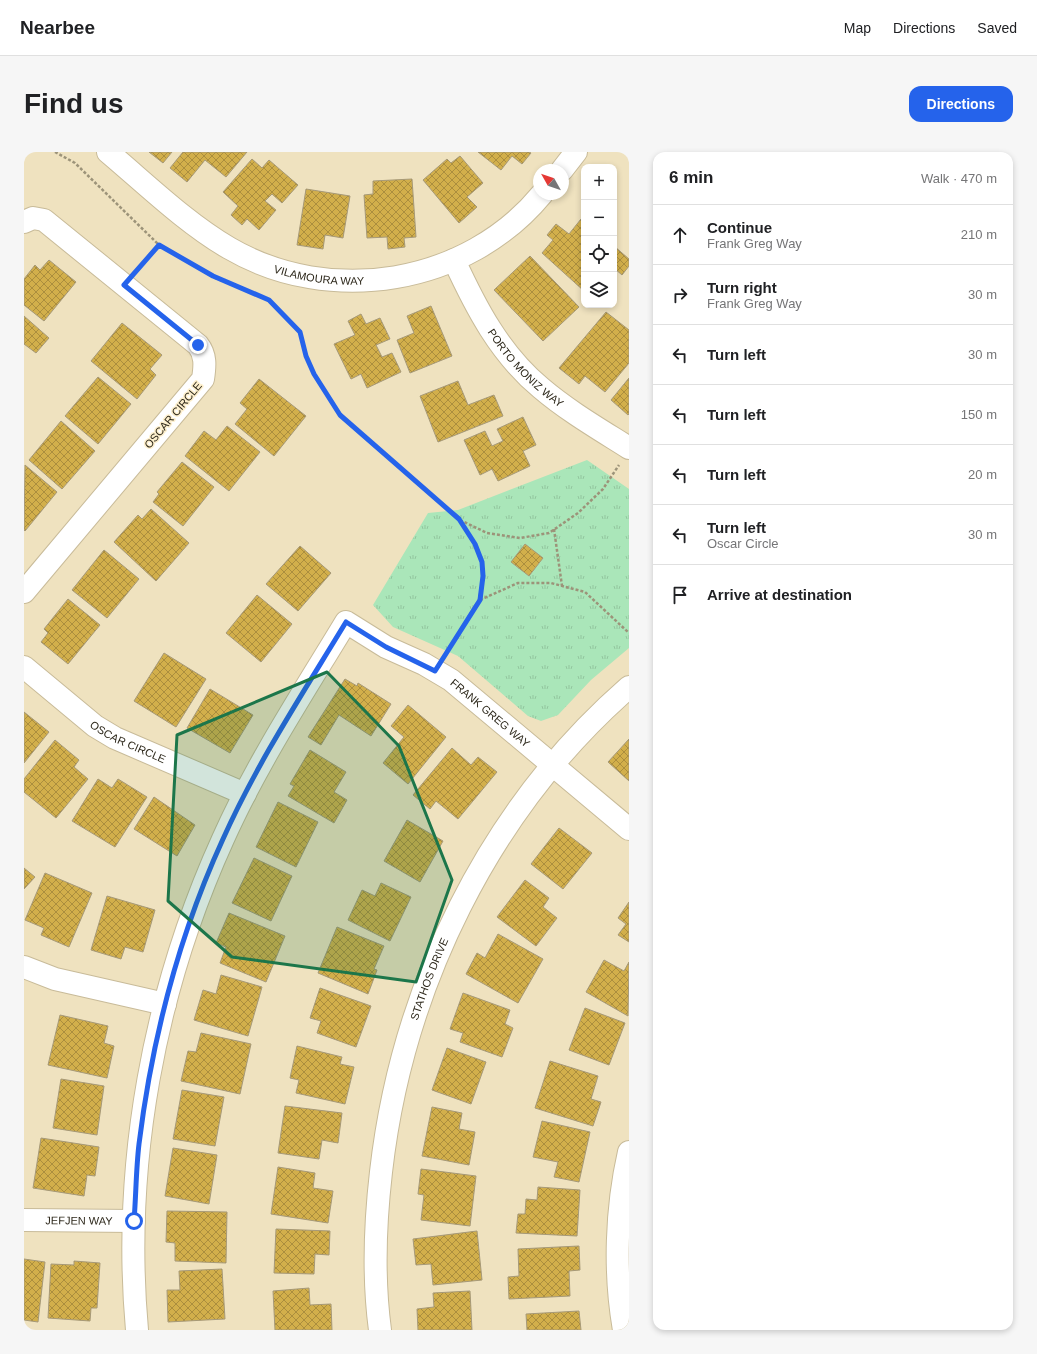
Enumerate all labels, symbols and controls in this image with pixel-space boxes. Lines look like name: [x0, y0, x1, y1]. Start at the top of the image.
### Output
text: Nearbee: [20, 17, 95, 38]
text: Map: [844, 20, 871, 36]
text: Directions: [893, 20, 955, 36]
text: Saved: [977, 20, 1017, 36]
button: Directions: [909, 86, 1013, 122]
text: Find us: [24, 88, 124, 119]
north arrow: [533, 164, 569, 200]
map controls: [581, 164, 617, 308]
button: +: [581, 164, 617, 200]
text: 6 min: [669, 168, 713, 187]
text: Walk · 470 m: [921, 171, 997, 186]
button: −: [581, 200, 617, 236]
text: Continue: [707, 219, 772, 236]
icon: ahead: [669, 224, 691, 246]
text: 210 m: [961, 227, 997, 242]
button: locate: [581, 236, 617, 272]
text: Frank Greg Way: [707, 236, 802, 251]
street label: VILAMOURA WAY: [272, 263, 365, 287]
button: layers: [581, 272, 617, 308]
text: Turn right: [707, 279, 777, 296]
icon: right: [669, 284, 691, 306]
text: 30 m: [968, 287, 997, 302]
text: Frank Greg Way: [707, 296, 802, 311]
street label: PORTO MONIZ WAY: [486, 326, 566, 410]
route end: [189, 336, 207, 354]
icon: left: [669, 344, 691, 366]
text: Turn left: [707, 346, 766, 363]
text: 30 m: [968, 347, 997, 362]
street label: OSCAR CIRCLE: [142, 380, 204, 450]
icon: left: [669, 404, 691, 426]
text: Turn left: [707, 406, 766, 423]
text: 150 m: [961, 407, 997, 422]
icon: left: [669, 464, 691, 486]
text: Turn left: [707, 466, 766, 483]
text: 20 m: [968, 467, 997, 482]
text: Turn left: [707, 519, 766, 536]
icon: left: [669, 524, 691, 546]
text: 30 m: [968, 527, 997, 542]
text: Oscar Circle: [707, 536, 779, 551]
icon: arrive: [669, 584, 691, 606]
text: Arrive at destination: [707, 586, 852, 603]
street label: FRANK GREG WAY: [448, 676, 533, 750]
street label: OSCAR CIRCLE: [88, 718, 168, 765]
street label: STATHOS DRIVE: [408, 936, 450, 1022]
route start: [125, 1212, 143, 1230]
street label: JEFJEN WAY: [45, 1214, 113, 1227]

